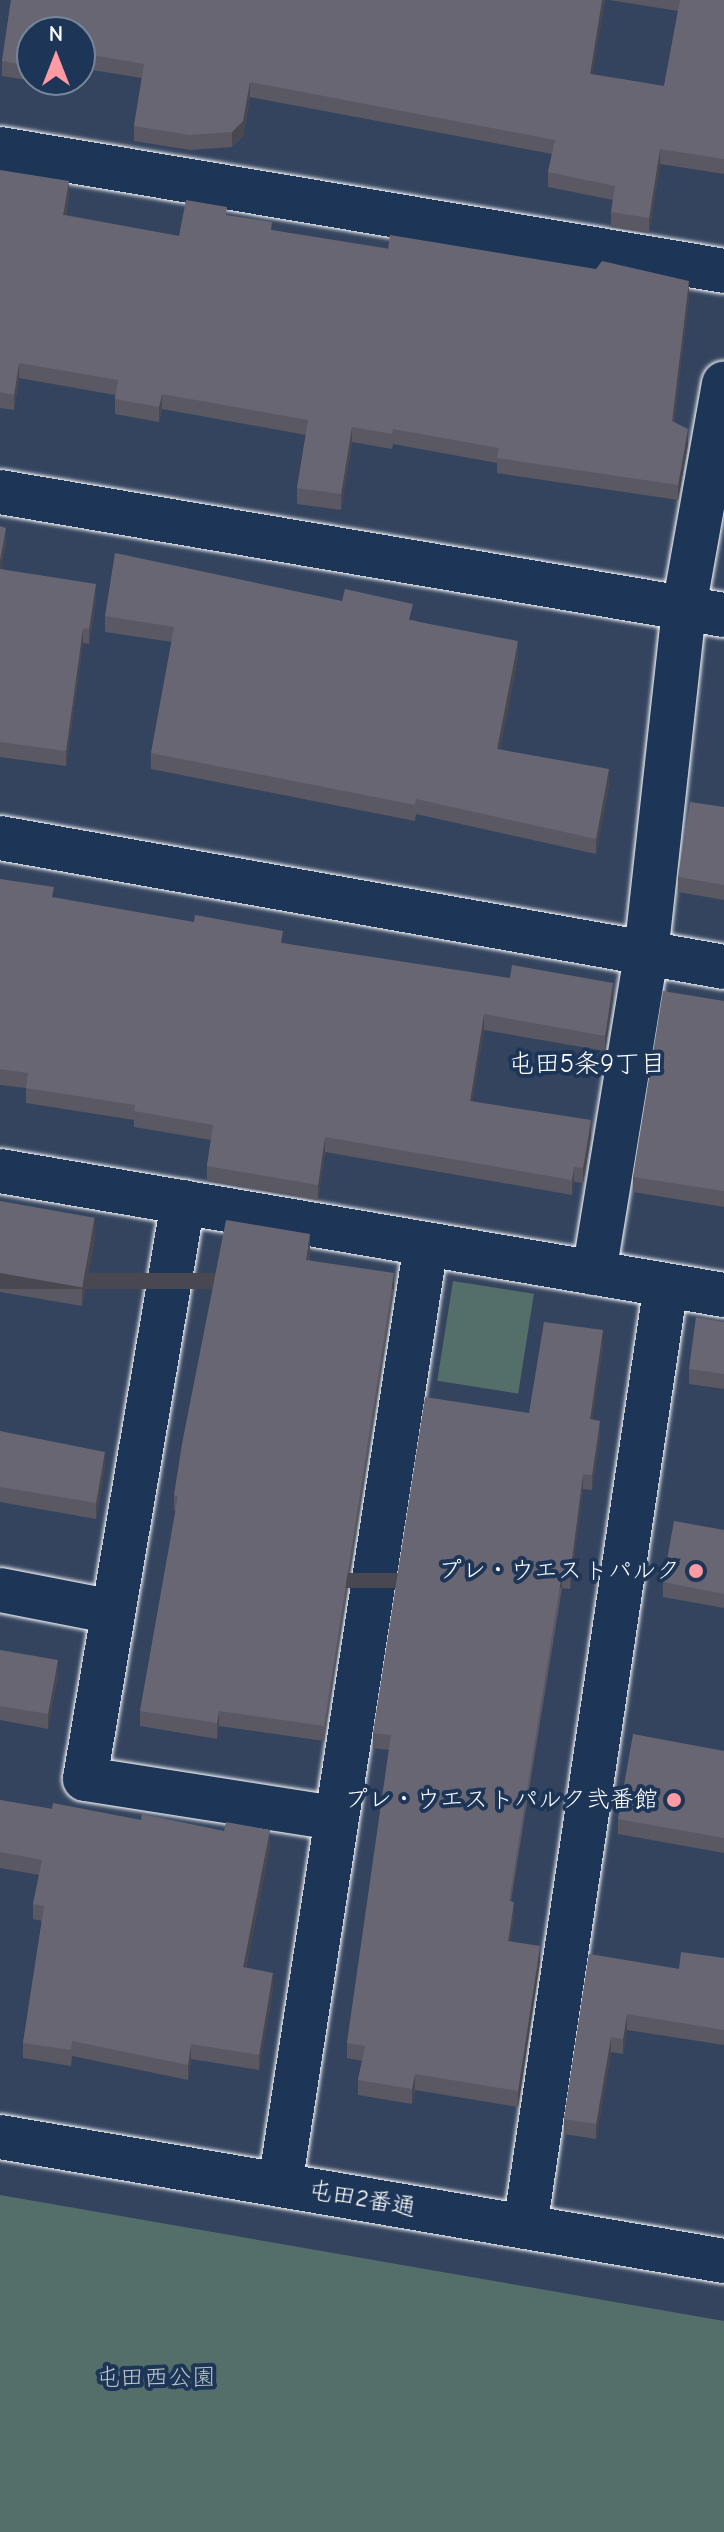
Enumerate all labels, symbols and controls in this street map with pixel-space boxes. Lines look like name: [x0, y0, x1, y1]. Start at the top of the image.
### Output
north arrow: [16, 16, 96, 96]
text: N: [49, 21, 63, 47]
district label: 屯田5条9丁目: [508, 1049, 666, 1081]
place label: プレ・ウエストパルク: [440, 1557, 680, 1585]
marker: プレ・ウエストパルク: [687, 1562, 705, 1580]
place label: プレ・ウエストパルク弐番館: [346, 1786, 658, 1814]
marker: プレ・ウエストパルク弐番館: [665, 1791, 683, 1809]
street label: 屯田2番通: [306, 2175, 418, 2223]
park label: 屯田西公園: [96, 2364, 216, 2392]

